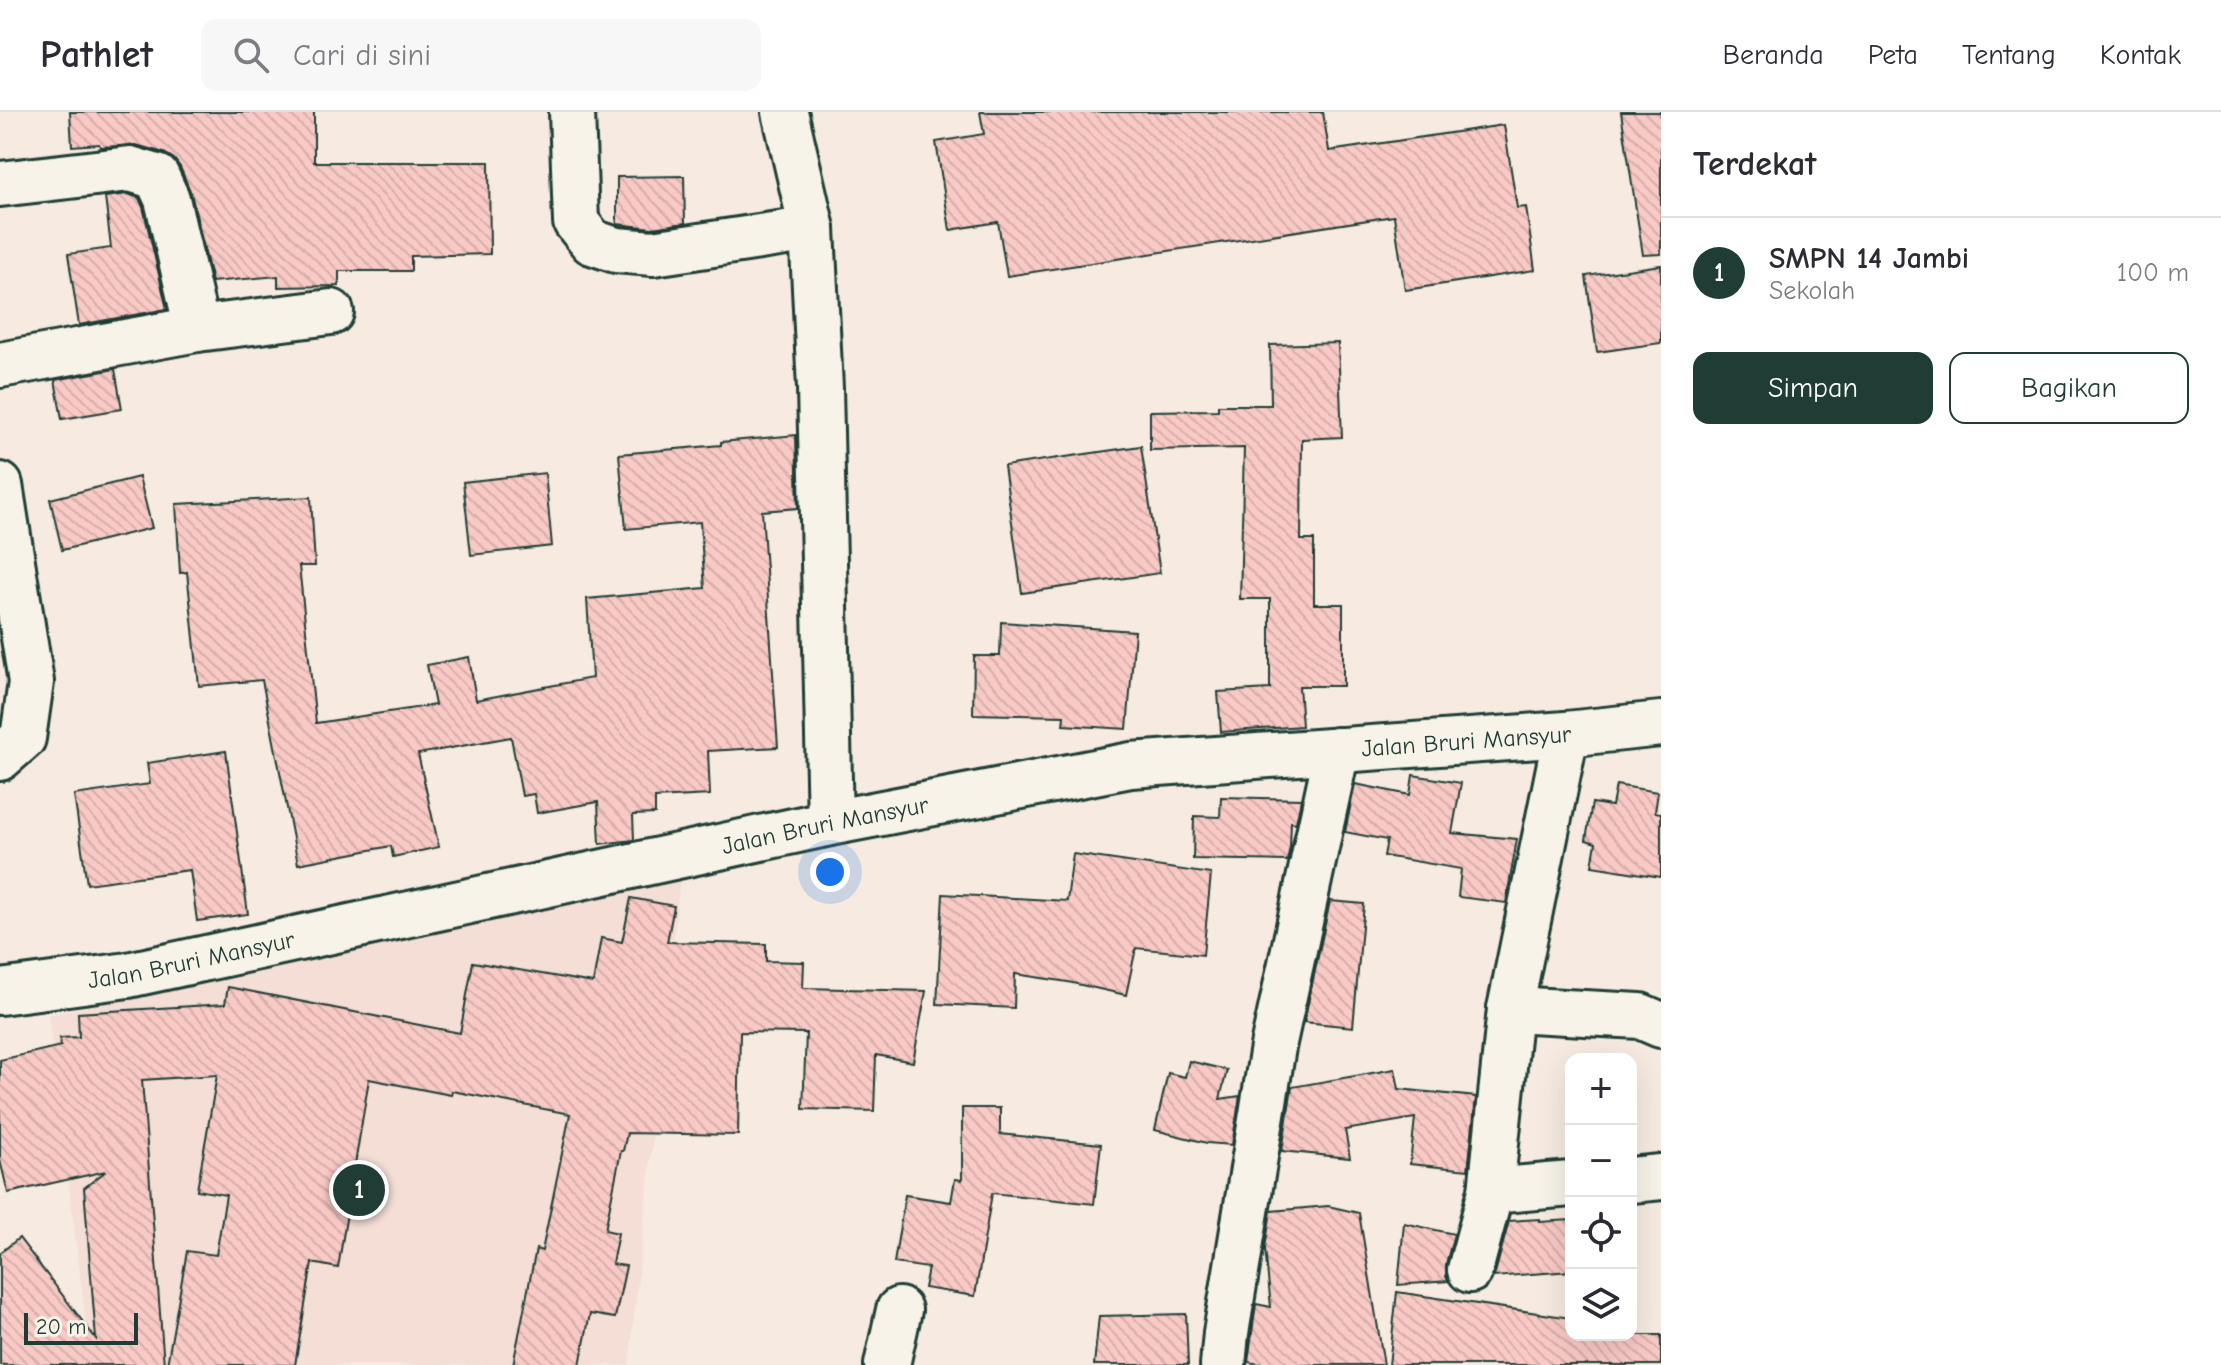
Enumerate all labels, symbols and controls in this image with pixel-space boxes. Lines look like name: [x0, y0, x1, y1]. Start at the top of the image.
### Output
search box: [201, 19, 761, 91]
text: Pathlet: [40, 33, 153, 77]
icon: search: [229, 33, 273, 77]
text: Cari di sini: [293, 38, 431, 73]
text: Beranda: [1723, 39, 1824, 71]
text: Peta: [1868, 39, 1918, 71]
text: Tentang: [1962, 39, 2056, 71]
text: Kontak: [2100, 39, 2181, 71]
text: Terdekat: [1693, 144, 1816, 184]
text: SMPN 14 Jambi: [1769, 241, 1969, 276]
text: 1: [1714, 258, 1724, 288]
text: 100 m: [2117, 258, 2189, 288]
text: Sekolah: [1769, 276, 1855, 306]
button: Simpan: [1693, 352, 1933, 424]
button: Bagikan: [1949, 352, 2189, 424]
street label: Jalan Bruri Mansyur: [1360, 719, 1573, 763]
street label: Jalan Bruri Mansyur: [719, 790, 931, 860]
your location: [810, 852, 850, 892]
street label: Jalan Bruri Mansyur: [86, 925, 298, 994]
map controls: [1565, 1053, 1637, 1341]
button: +: [1565, 1053, 1637, 1125]
button: −: [1565, 1125, 1637, 1197]
pin: 1: [333, 1160, 385, 1220]
button: locate: [1565, 1197, 1637, 1269]
button: layers: [1565, 1269, 1637, 1341]
scale bar: [24, 1309, 138, 1345]
text: 20 m: [36, 1314, 86, 1340]

